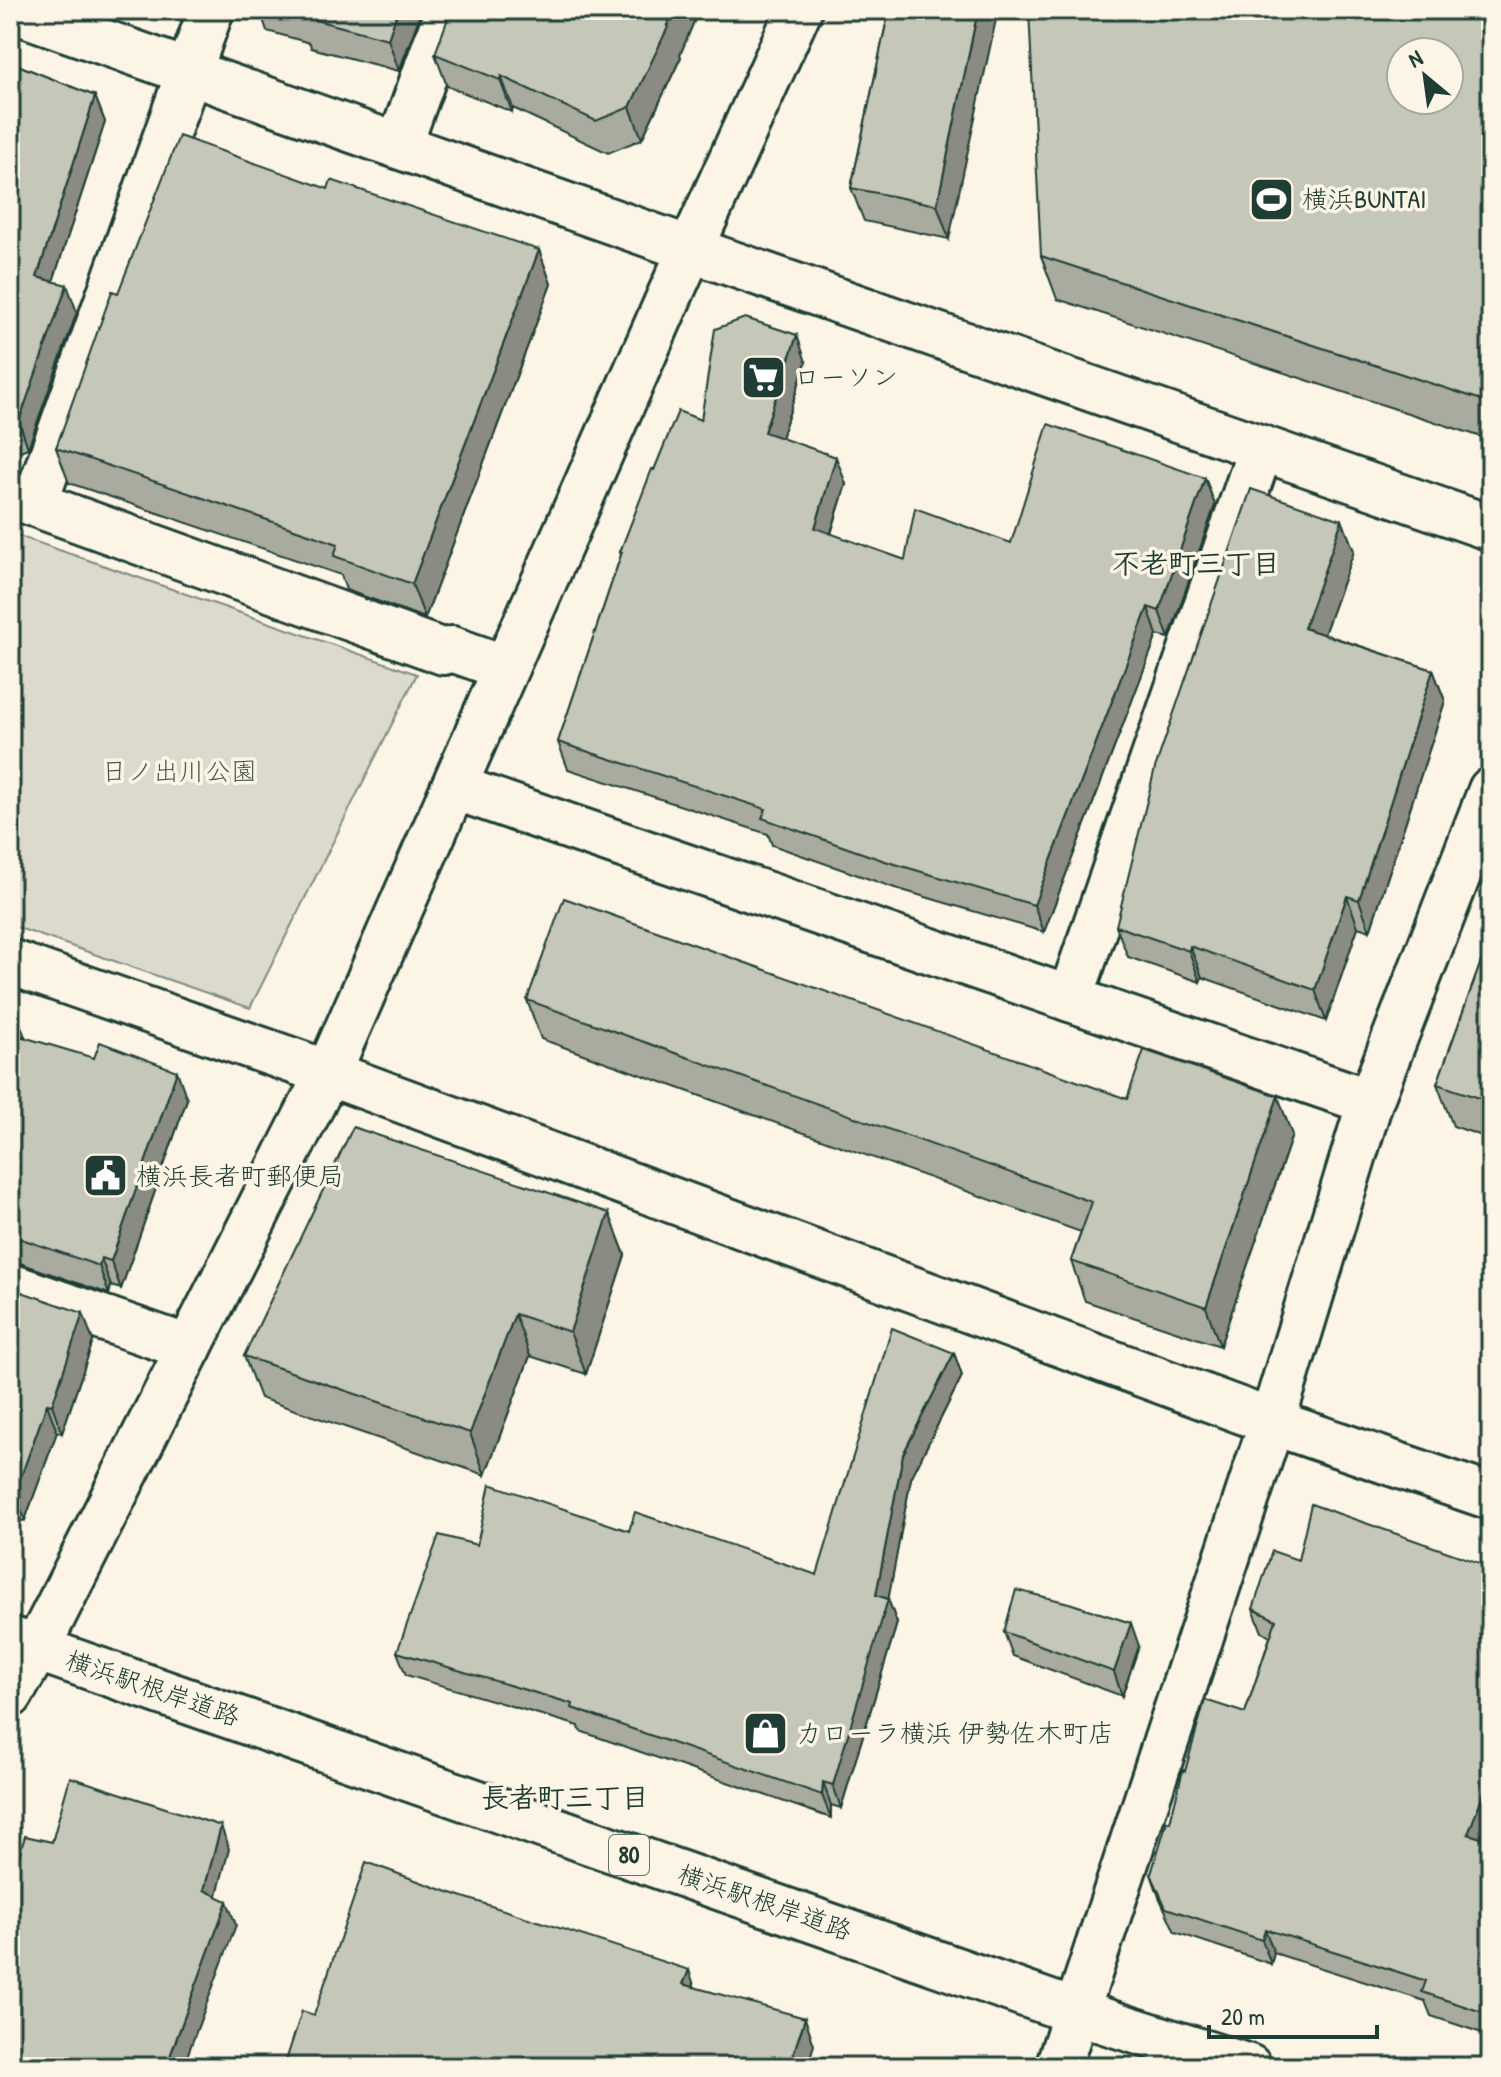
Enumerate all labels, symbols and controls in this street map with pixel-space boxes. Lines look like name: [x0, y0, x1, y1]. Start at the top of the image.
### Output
north arrow: [1385, 36, 1465, 116]
text: N: [1403, 42, 1428, 74]
sports icon: 横浜BUNTAI: [1247, 175, 1295, 223]
place label: 横浜BUNTAI: [1302, 181, 1426, 216]
supermarket icon: ローソン: [739, 353, 787, 401]
place label: ローソン: [794, 359, 898, 394]
district label: 不老町三丁目: [1112, 544, 1280, 582]
park label: 日ノ出川公園: [101, 753, 257, 788]
public building icon: 横浜長者町郵便局: [81, 1152, 129, 1200]
place label: 横浜長者町郵便局: [136, 1158, 344, 1193]
street label: 横浜駅根岸道路: [61, 1641, 245, 1734]
shop icon: カローラ横浜 伊勢佐木町店: [741, 1709, 789, 1757]
place label: カローラ横浜 伊勢佐木町店: [796, 1715, 1114, 1750]
district label: 長者町三丁目: [481, 1778, 649, 1816]
road number: 80: [609, 1835, 649, 1875]
street label: 横浜駅根岸道路: [673, 1855, 857, 1948]
scale bar: [1209, 1989, 1377, 2039]
text: 20 m: [1221, 2000, 1265, 2032]

